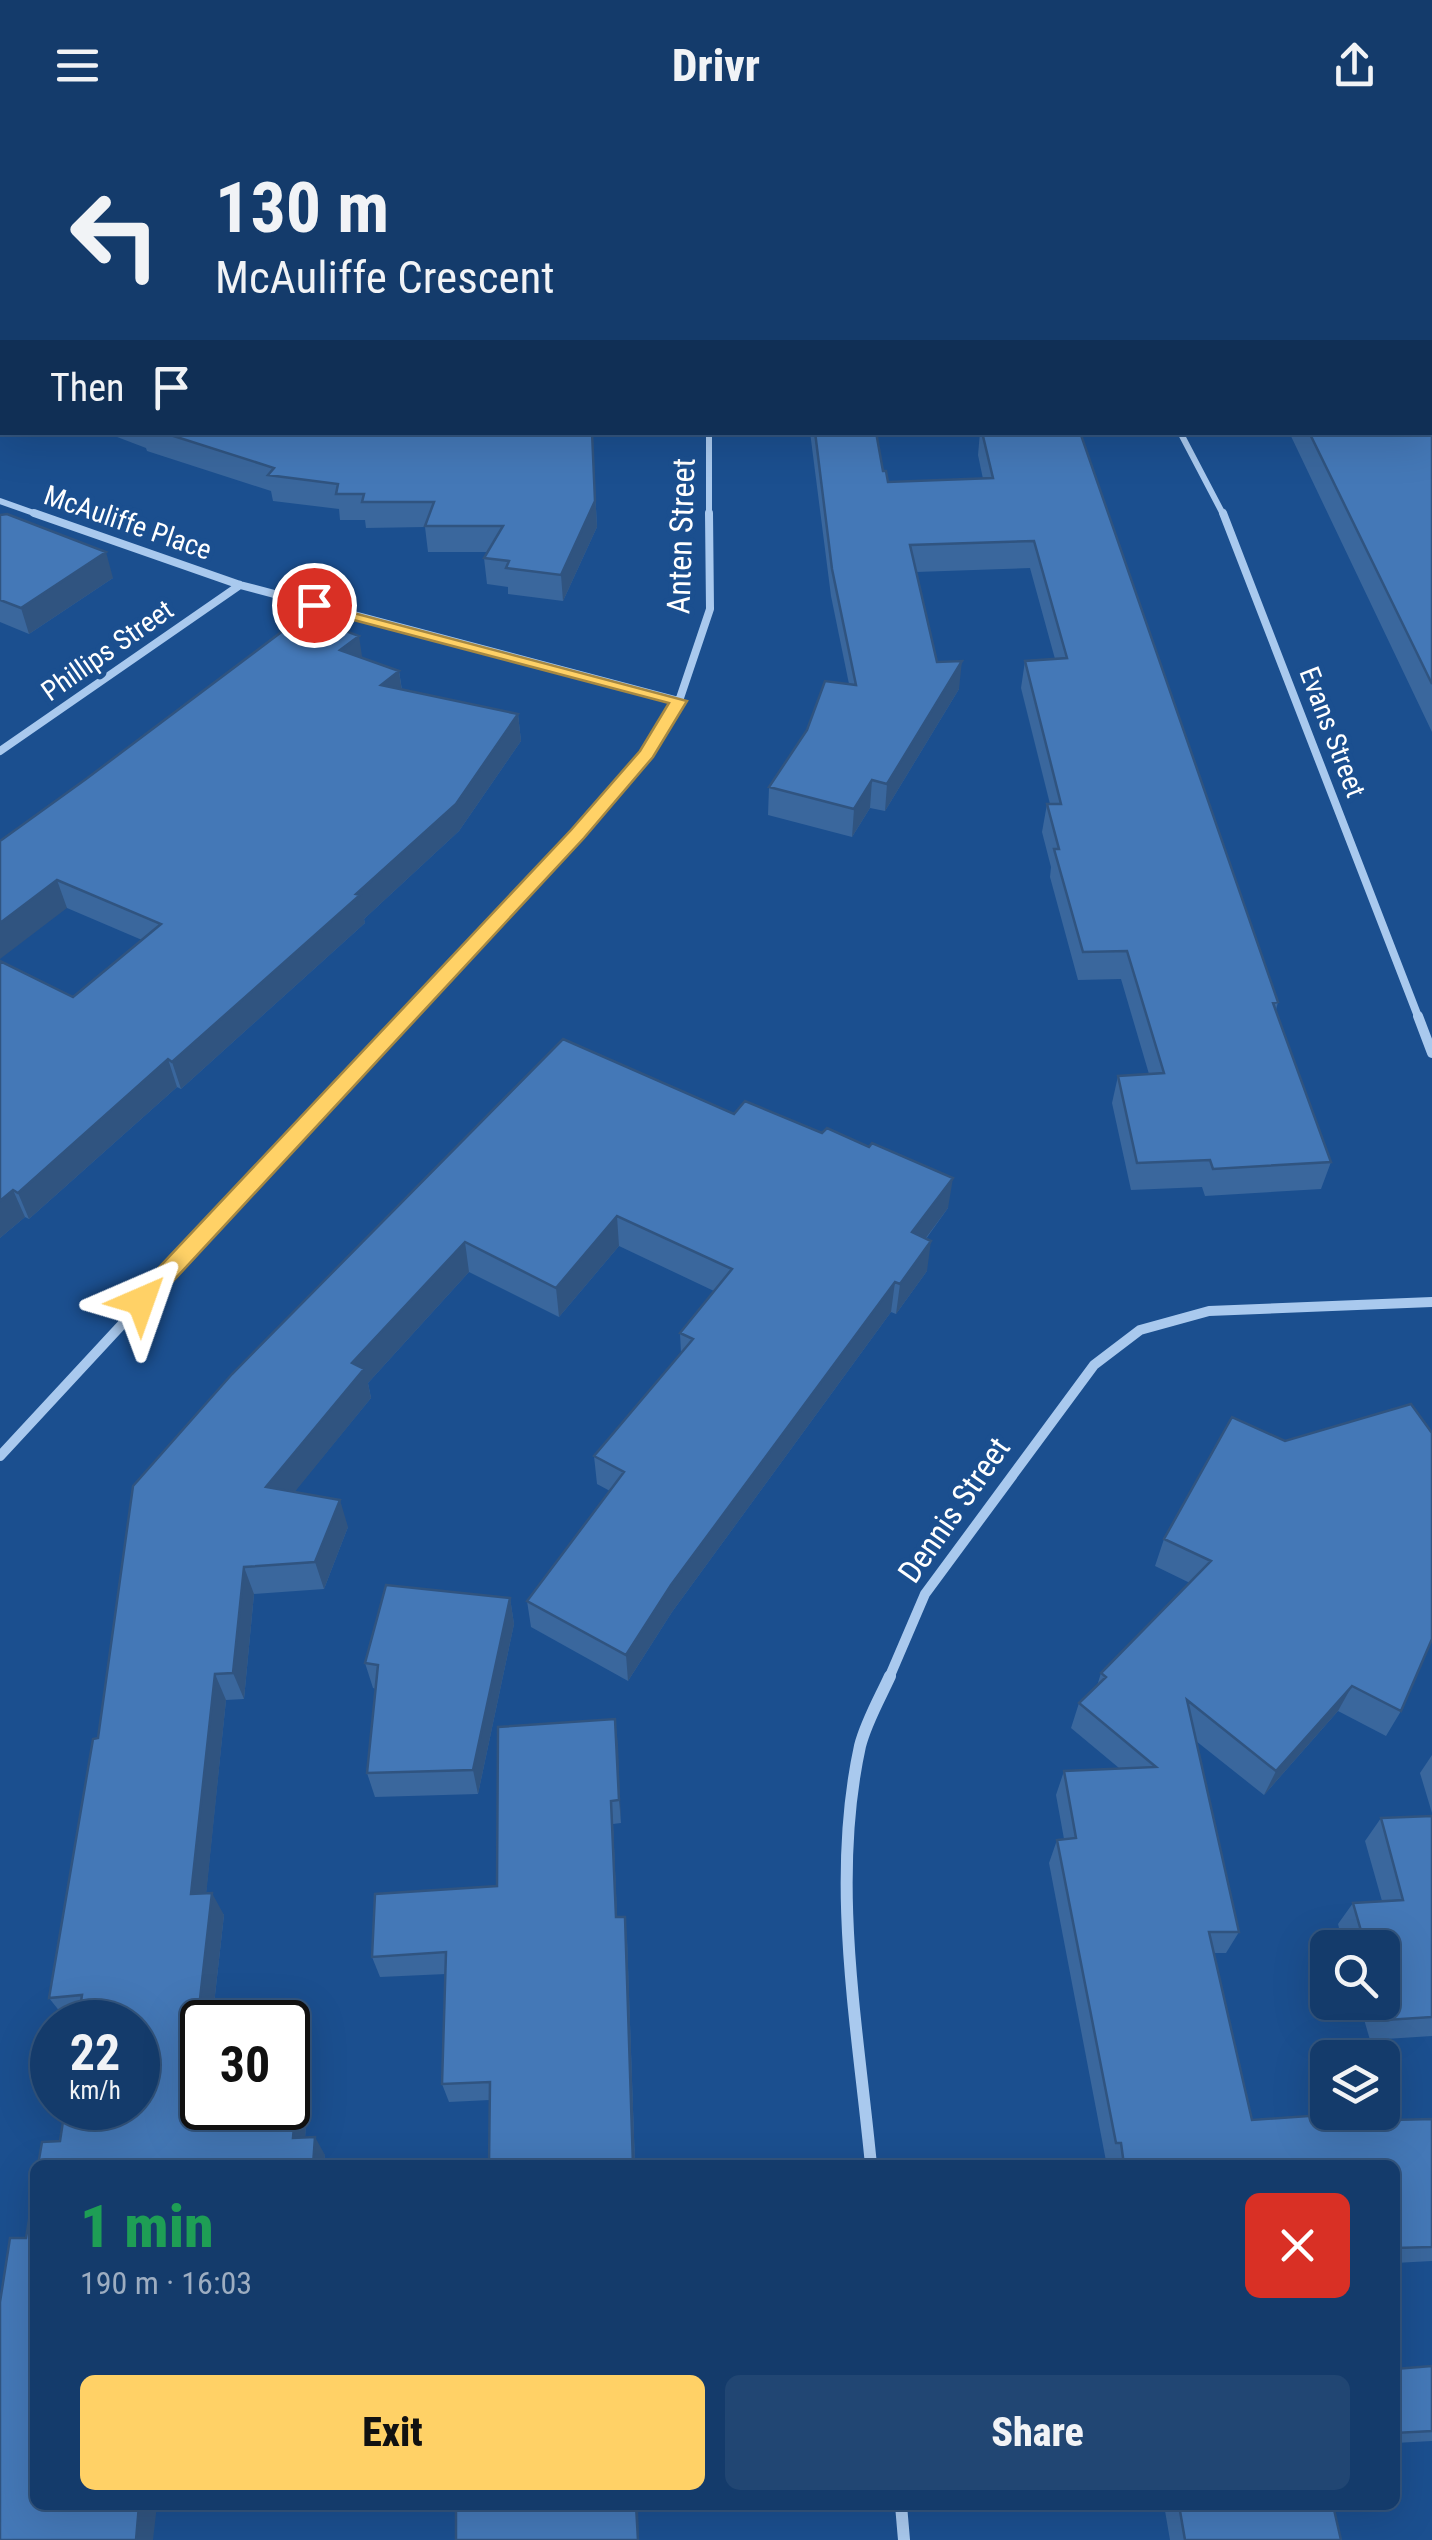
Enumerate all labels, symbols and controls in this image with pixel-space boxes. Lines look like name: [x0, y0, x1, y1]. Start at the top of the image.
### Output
icon: menu: [50, 38, 105, 93]
icon: share: [1327, 38, 1382, 93]
text: Drivr: [672, 39, 760, 92]
text: 130 m: [215, 167, 389, 249]
icon: left: [50, 170, 180, 300]
text: McAuliffe Crescent: [215, 251, 555, 304]
icon: arrive: [144, 360, 199, 415]
text: Then: [50, 366, 124, 410]
street label: Anten Street: [659, 457, 703, 615]
street label: McAuliffe Place: [40, 478, 216, 567]
pin: [272, 563, 357, 648]
icon: arrive: [287, 578, 342, 633]
street label: Phillips Street: [35, 593, 180, 708]
street label: Evans Street: [1293, 662, 1373, 802]
position arrow: [89, 1249, 193, 1353]
street label: Dennis Street: [890, 1430, 1018, 1590]
map controls: [1310, 1930, 1400, 2130]
button: search: [1310, 1930, 1400, 2020]
speed limit sign: 30: [180, 2000, 310, 2130]
text: 22: [70, 2024, 120, 2082]
button: layers: [1310, 2040, 1400, 2130]
text: km/h: [69, 2076, 121, 2105]
text: 1 min: [80, 2191, 214, 2262]
button: close: [1245, 2193, 1350, 2298]
text: 190 m · 16:03: [80, 2264, 252, 2302]
button: Exit: [80, 2375, 705, 2490]
button: Share: [725, 2375, 1350, 2490]

